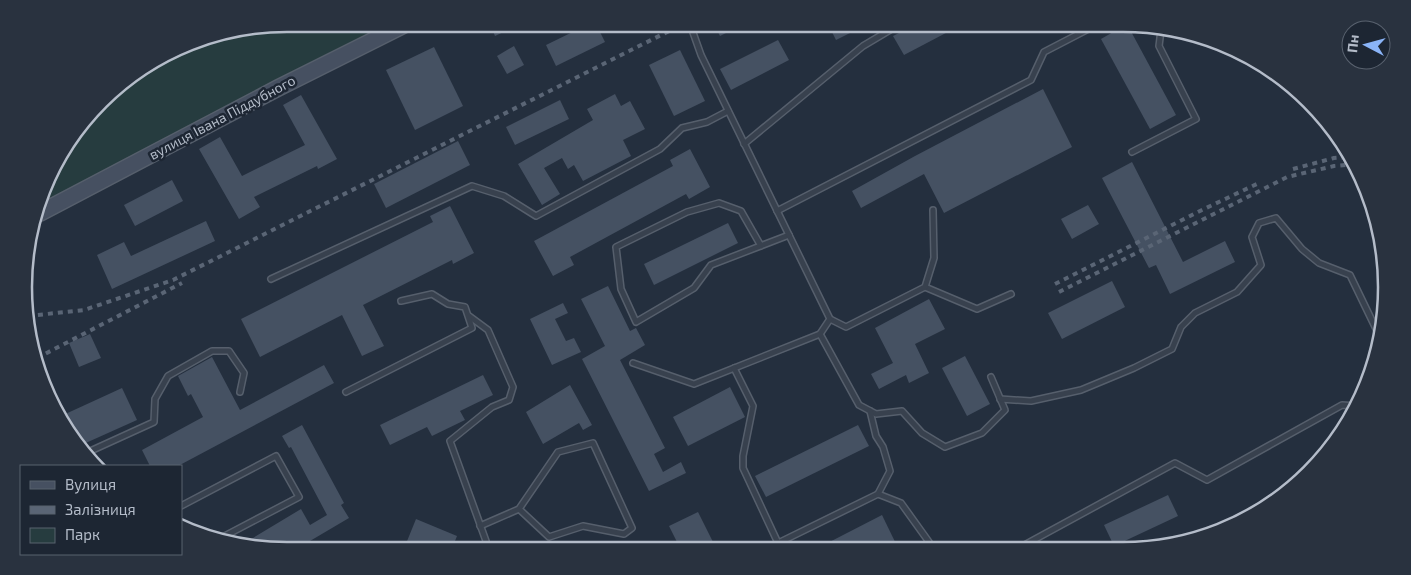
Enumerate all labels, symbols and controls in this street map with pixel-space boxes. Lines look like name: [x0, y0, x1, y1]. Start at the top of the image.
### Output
north arrow: [1341, 20, 1391, 70]
text: Пн: [1343, 34, 1362, 54]
street label: вулиця Івана Піддубного: [146, 71, 298, 163]
legend: [20, 465, 182, 555]
text: Вулиця: [65, 475, 116, 494]
text: Залізниця: [65, 500, 136, 518]
text: Парк: [65, 525, 100, 543]

